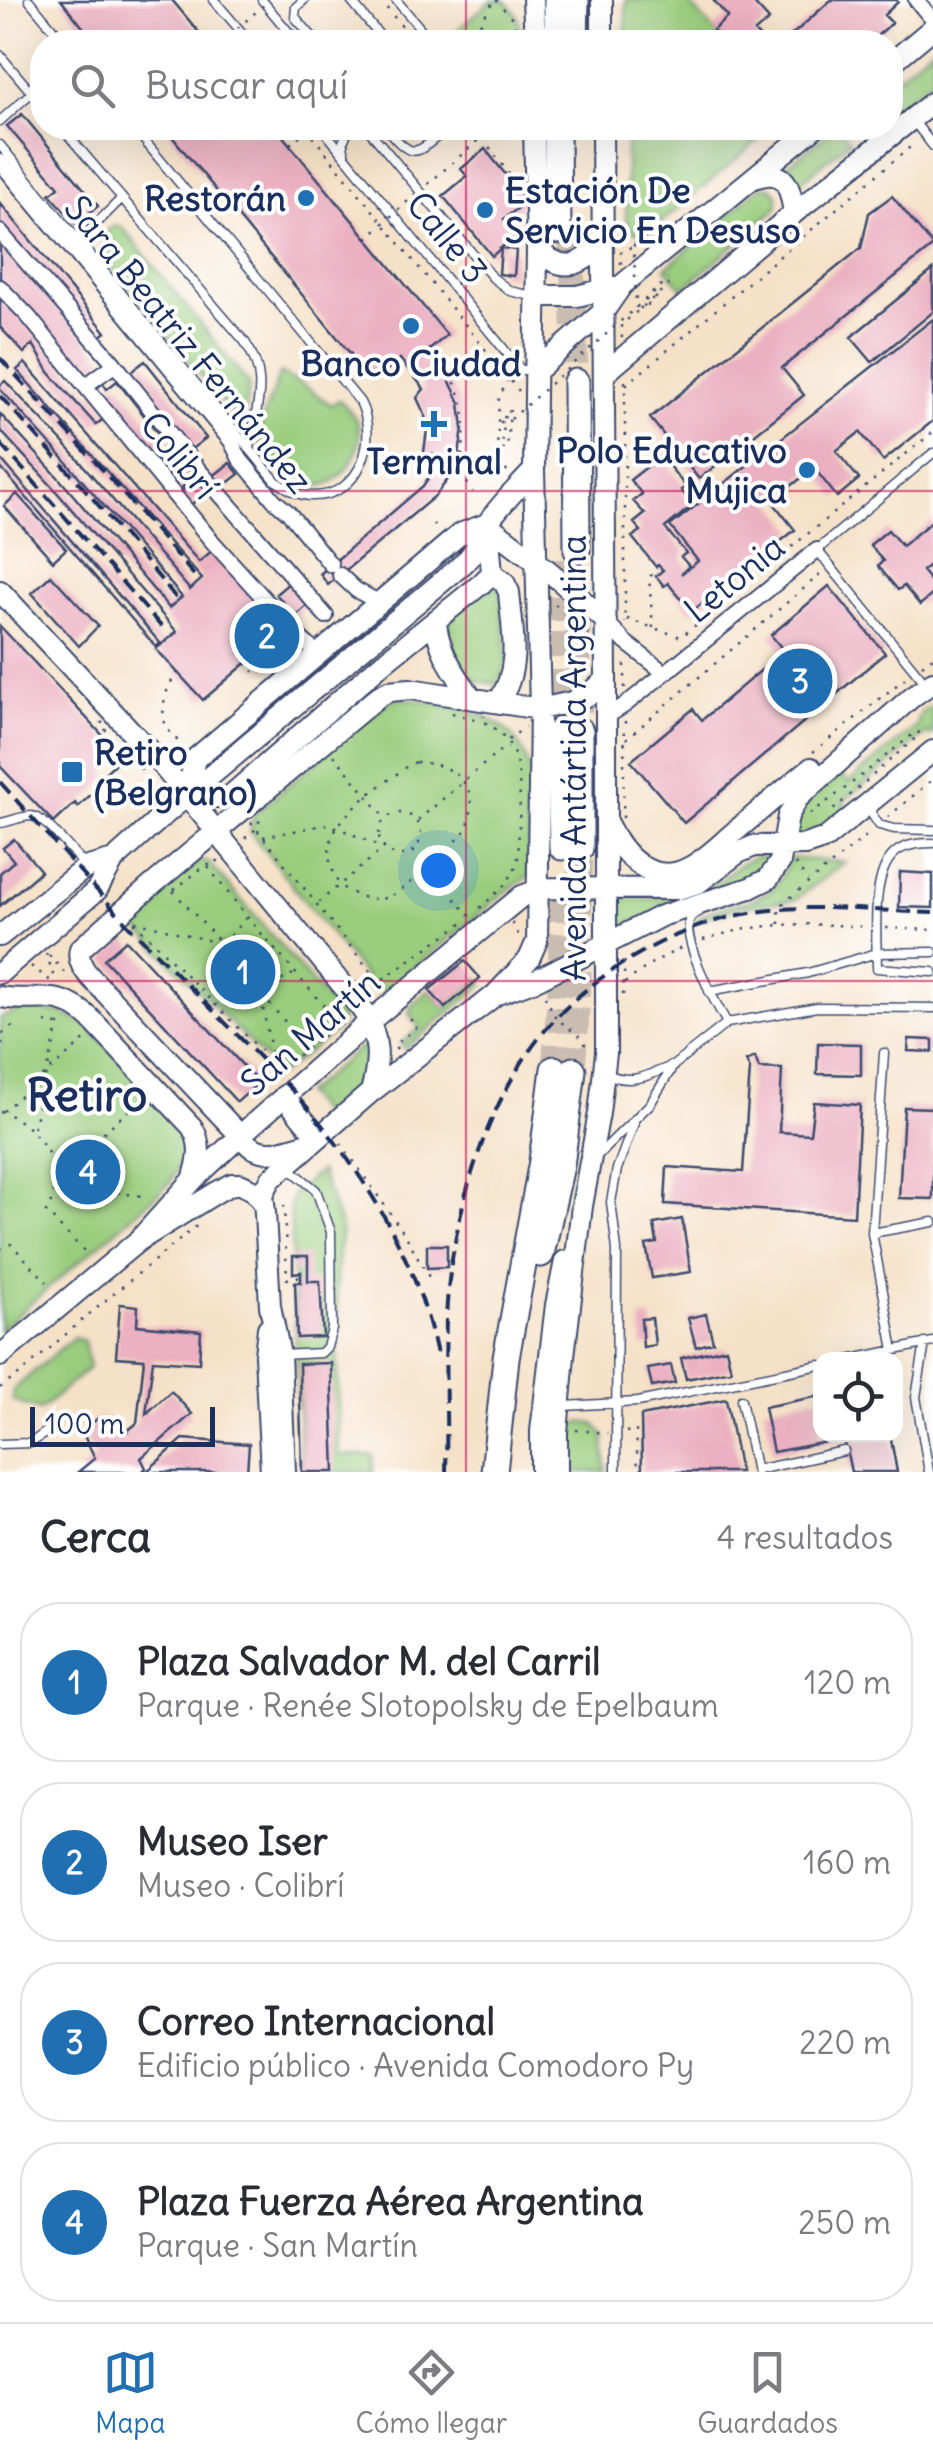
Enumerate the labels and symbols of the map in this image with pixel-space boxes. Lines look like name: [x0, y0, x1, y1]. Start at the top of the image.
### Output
place label: Estación De Servicio En Desuso: [505, 168, 801, 252]
place label: Restorán: [144, 176, 286, 220]
street label: Calle 3: [398, 182, 498, 292]
street label: Sara Beatriz Fernández: [55, 186, 323, 502]
marker: Restorán: [295, 187, 317, 209]
marker: Estación De Servicio En Desuso: [474, 199, 496, 221]
marker: Banco Ciudad: [400, 315, 422, 337]
place label: Banco Ciudad: [301, 341, 522, 385]
street label: Colibrí: [132, 402, 228, 508]
marker: Terminal: [423, 413, 445, 435]
place label: Polo Educativo Mujica: [556, 428, 787, 512]
place label: Terminal: [366, 439, 502, 483]
marker: Polo Educativo Mujica: [796, 459, 818, 481]
street label: Letonia: [675, 524, 793, 632]
street label: Avenida Antártida Argentina: [551, 535, 595, 981]
pin: 2: [234, 598, 300, 674]
pin: 3: [768, 644, 832, 718]
place label: Retiro (Belgrano): [94, 730, 257, 814]
marker: Retiro (Belgrano): [59, 759, 85, 785]
your location: [413, 845, 464, 896]
pin: 1: [210, 934, 276, 1010]
street label: San Martín: [231, 960, 389, 1104]
district label: Retiro: [27, 1067, 147, 1123]
pin: 4: [56, 1134, 120, 1210]
scale bar: [30, 1402, 215, 1446]

